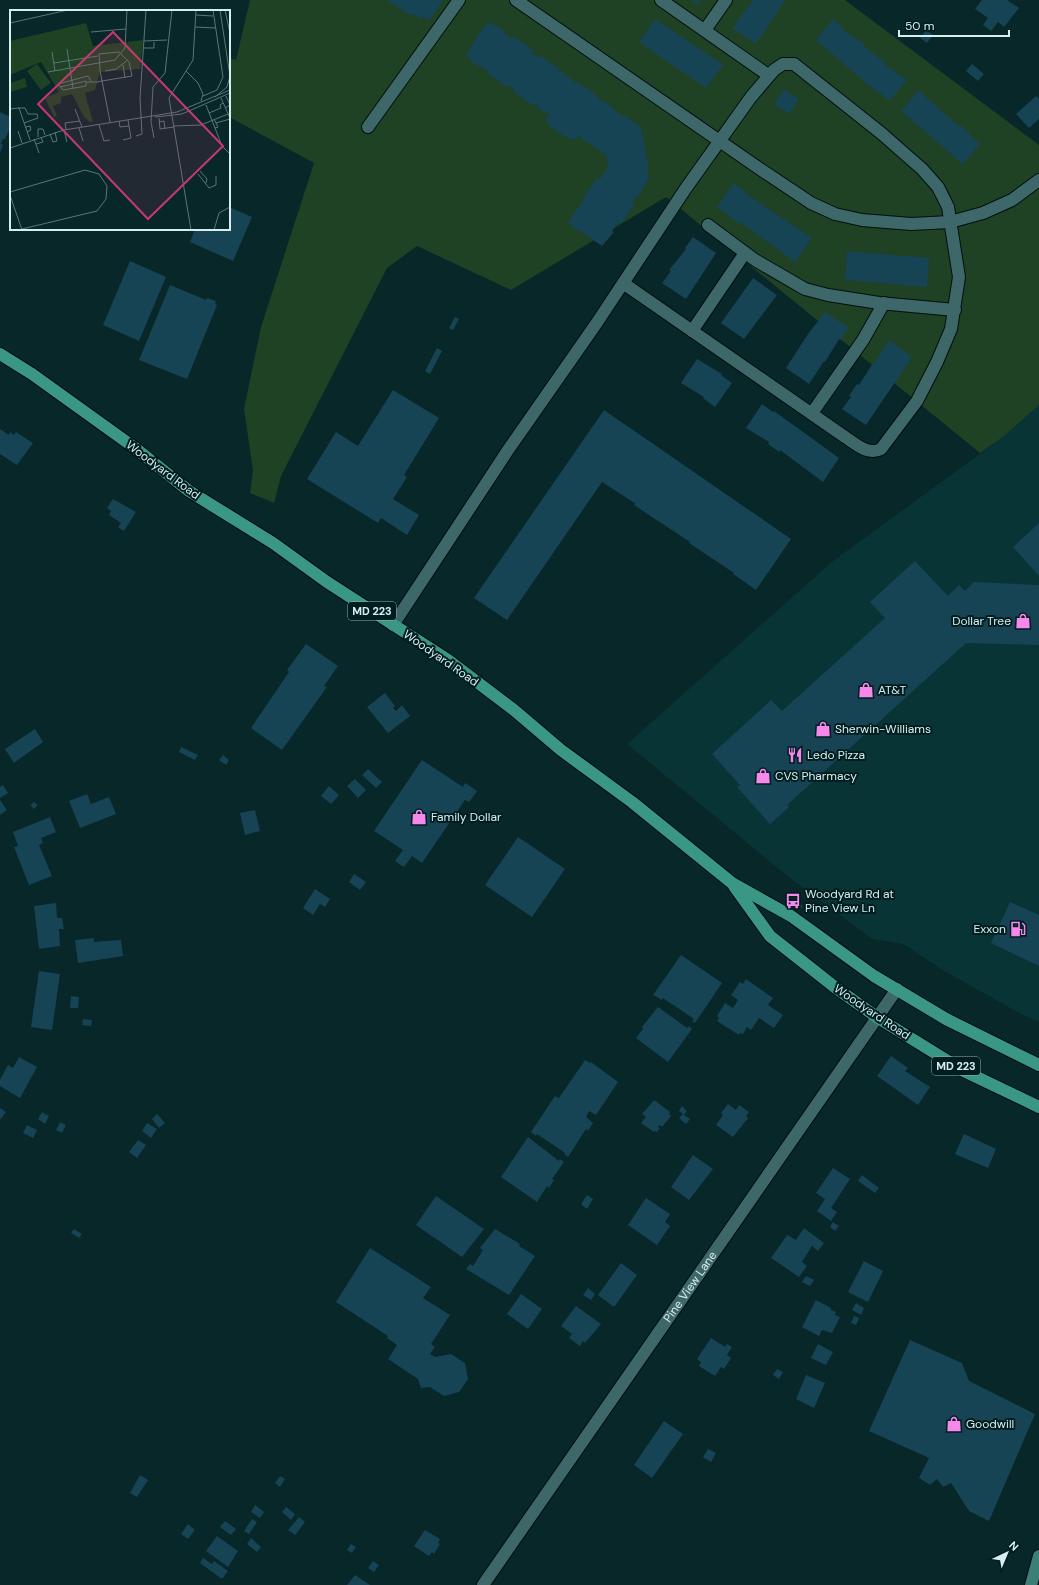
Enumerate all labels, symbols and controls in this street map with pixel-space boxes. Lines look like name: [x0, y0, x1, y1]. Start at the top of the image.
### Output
inset map: [10, 10, 230, 230]
scale bar: [899, 12, 1009, 38]
text: 50 m: [905, 18, 934, 34]
street label: Woodyard Road: [123, 437, 203, 503]
road number: MD 223: [348, 602, 396, 620]
shop icon: Dollar Tree: [1014, 612, 1032, 630]
place label: Dollar Tree: [952, 613, 1011, 629]
street label: Woodyard Road: [400, 626, 482, 690]
shop icon: AT&T: [857, 681, 875, 699]
place label: AT&T: [878, 682, 906, 698]
shop icon: Sherwin-Williams: [814, 720, 832, 738]
place label: Sherwin-Williams: [835, 721, 931, 737]
restaurant icon: Ledo Pizza: [786, 746, 804, 764]
place label: Ledo Pizza: [807, 747, 865, 763]
shop icon: CVS Pharmacy: [754, 767, 772, 785]
place label: CVS Pharmacy: [775, 768, 857, 784]
shop icon: Family Dollar: [410, 808, 428, 826]
place label: Family Dollar: [431, 809, 502, 825]
place label: Woodyard Rd at Pine View Ln: [805, 886, 894, 916]
bus stop icon: Woodyard Rd at Pine View Ln: [784, 892, 802, 910]
fuel station icon: Exxon: [1009, 920, 1027, 938]
place label: Exxon: [974, 921, 1006, 937]
street label: Woodyard Road: [831, 981, 913, 1043]
road number: MD 223: [932, 1057, 980, 1075]
street label: Pine View Lane: [660, 1248, 720, 1326]
shop icon: Goodwill: [945, 1415, 963, 1433]
place label: Goodwill: [966, 1416, 1014, 1432]
north arrow: [987, 1533, 1027, 1573]
text: N: [1006, 1538, 1022, 1554]

